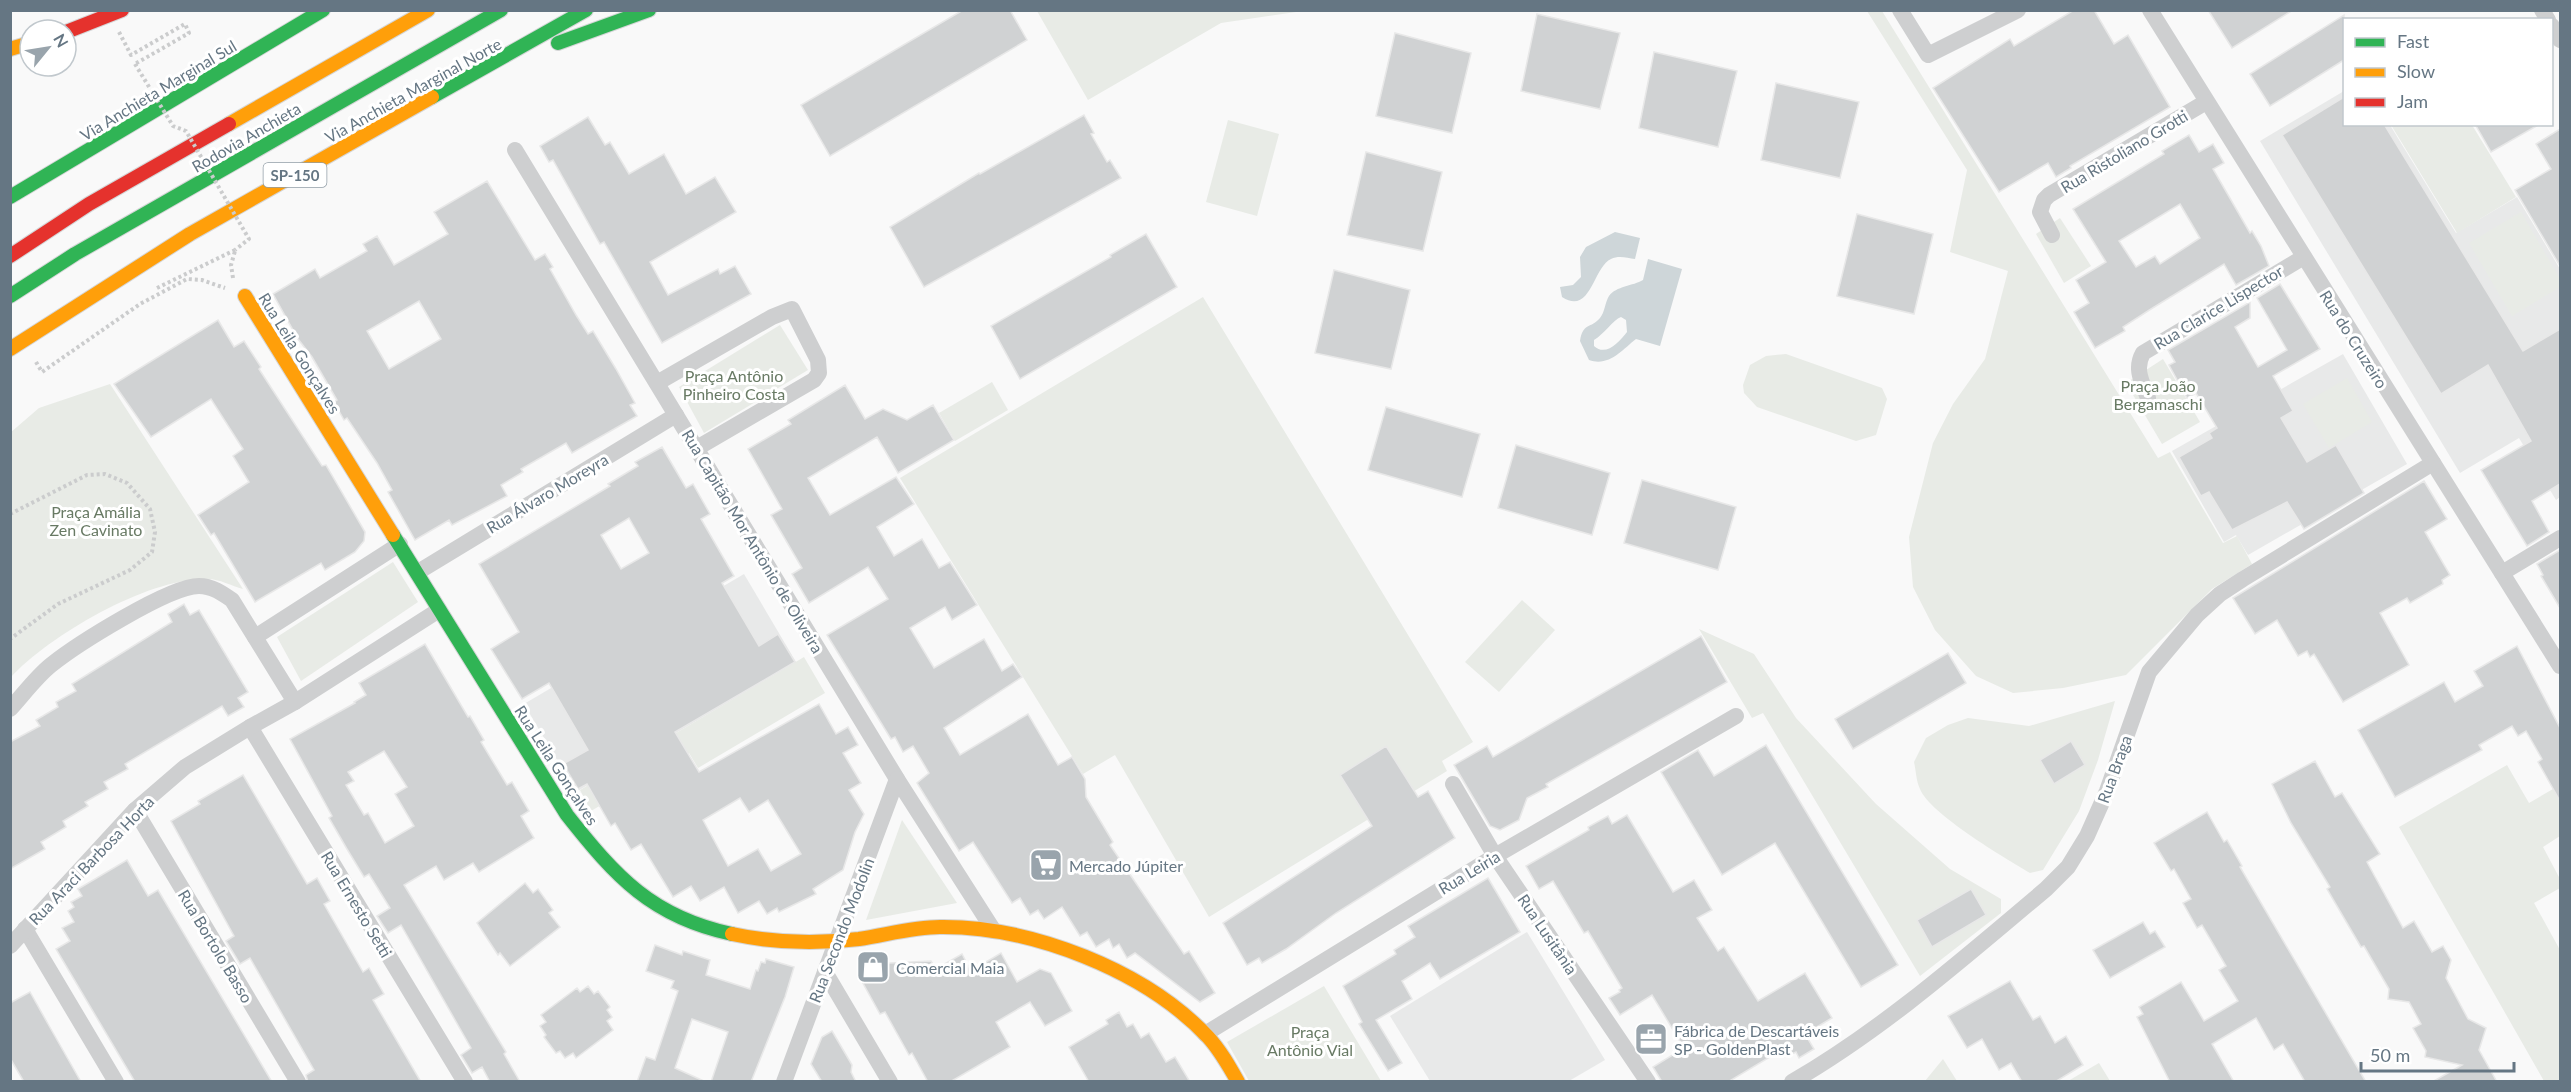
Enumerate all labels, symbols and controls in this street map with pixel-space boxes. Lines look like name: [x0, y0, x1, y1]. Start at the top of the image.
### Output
north arrow: [18, 18, 78, 78]
legend: [2343, 18, 2553, 126]
text: N: [50, 30, 73, 50]
text: Fast: [2397, 30, 2430, 52]
street label: Via Anchieta Marginal Norte: [322, 34, 504, 146]
street label: Via Anchieta Marginal Sul: [76, 36, 240, 144]
text: Slow: [2397, 60, 2435, 82]
text: Jam: [2397, 90, 2428, 112]
street label: Rodovia Anchieta: [188, 98, 304, 176]
street label: Rua Ristoliano Grotti: [2057, 106, 2191, 196]
road number: SP-150: [264, 163, 326, 187]
street label: Rua Clarice Lispector: [2150, 261, 2286, 353]
street label: Rua do Cruzeiro: [2316, 286, 2392, 392]
street label: Rua Leila Gonçalves: [255, 289, 345, 417]
park label: Praça Antônio Pinheiro Costa: [683, 366, 785, 403]
park label: Praça João Bergamaschi: [2113, 376, 2203, 413]
street label: Rua Capitão Mor Antônio de Oliveira: [678, 426, 828, 656]
street label: Rua Álvaro Moreyra: [483, 449, 611, 537]
park label: Praça Amália Zen Cavinato: [50, 502, 142, 539]
street label: Rua Leila Gonçalves: [511, 702, 603, 828]
street label: Rua Braga: [2093, 733, 2135, 805]
street label: Rua Araci Barbosa Horta: [25, 792, 157, 928]
street label: Rua Leiria: [1435, 846, 1503, 898]
street label: Rua Ernesto Setti: [318, 847, 396, 961]
supermarket icon: Mercado Júpiter: [1028, 847, 1064, 883]
street label: Rua Secondo Modolin: [805, 855, 877, 1005]
place label: Mercado Júpiter: [1069, 856, 1183, 875]
street label: Rua Bortolo Basso: [175, 886, 257, 1006]
street label: Rua Lusitânia: [1514, 890, 1582, 978]
shop icon: Comercial Maia: [855, 949, 891, 985]
place label: Comercial Maia: [896, 958, 1004, 977]
office icon: Fábrica de Descartáveis SP - GoldenPlast: [1633, 1021, 1669, 1057]
place label: Fábrica de Descartáveis SP - GoldenPlast: [1674, 1021, 1839, 1058]
park label: Praça Antônio Vial: [1267, 1022, 1353, 1059]
scale bar: [2361, 1035, 2514, 1073]
text: 50 m: [2370, 1044, 2410, 1066]

